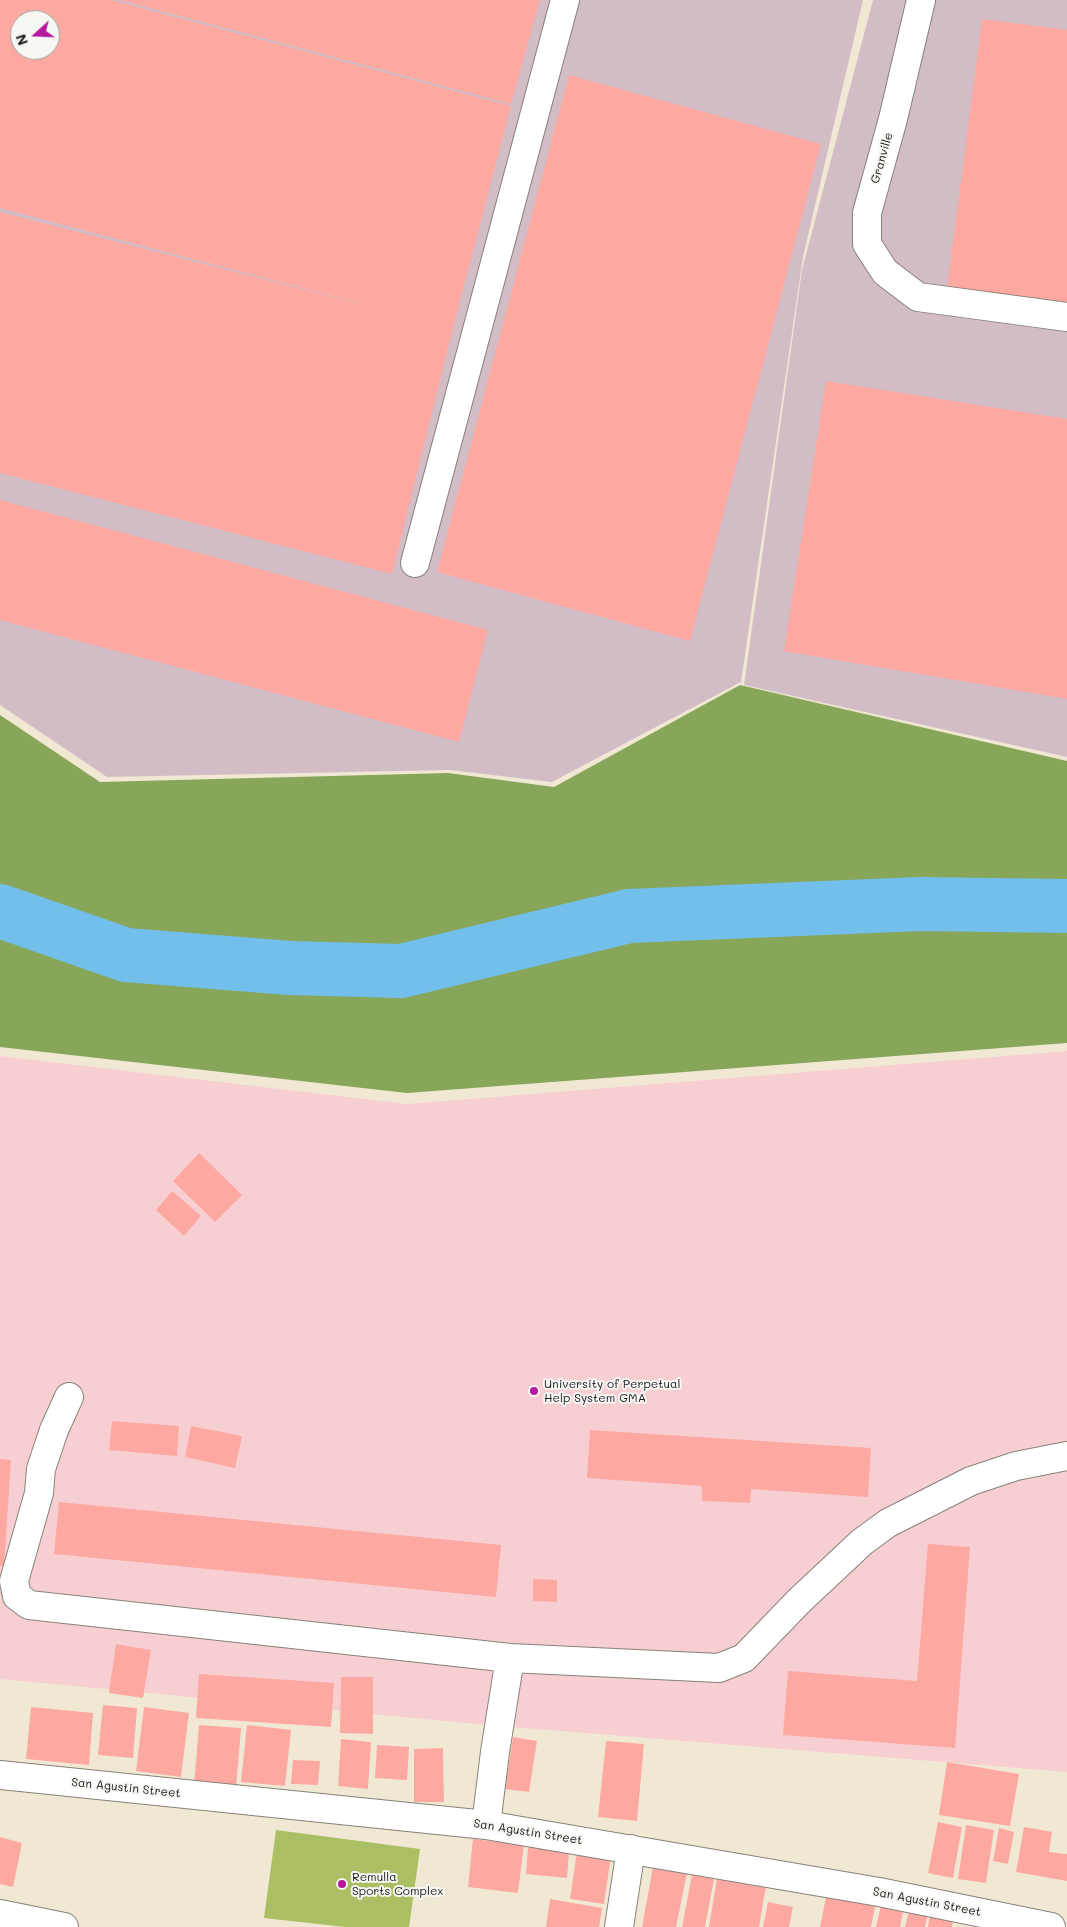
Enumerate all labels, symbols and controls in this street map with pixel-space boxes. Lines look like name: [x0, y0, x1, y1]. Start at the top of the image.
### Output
north arrow: [10, 10, 60, 60]
text: N: [11, 32, 32, 48]
street label: Granville: [868, 131, 896, 185]
place label: University of Perpetual Help System GMA: [544, 1377, 681, 1405]
marker: University of Perpetual Help System GMA: [528, 1385, 540, 1397]
street label: San Agustin Street: [71, 1775, 181, 1801]
street label: San Agustin Street: [473, 1816, 583, 1848]
place label: Remulla Sports Complex: [352, 1870, 443, 1898]
marker: Remulla Sports Complex: [336, 1878, 348, 1890]
street label: San Agustin Street: [872, 1884, 982, 1920]

